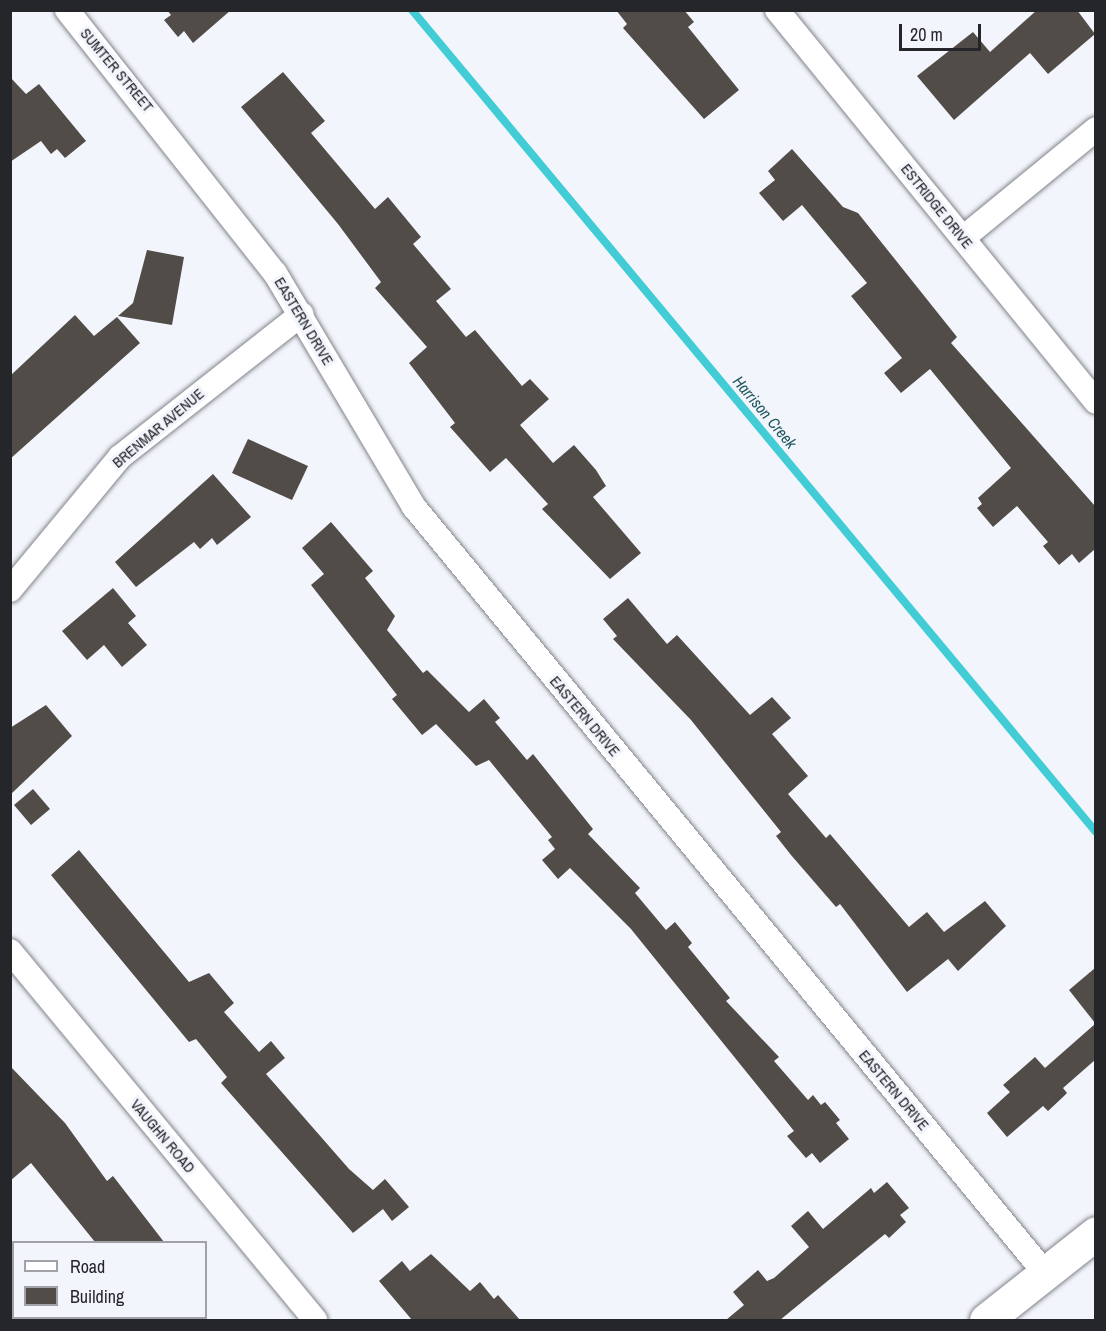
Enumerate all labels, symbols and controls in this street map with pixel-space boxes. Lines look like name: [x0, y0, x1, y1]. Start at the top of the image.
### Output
scale bar: [902, 12, 984, 50]
text: 20 m: [910, 22, 943, 47]
street label: SUMTER STREET: [77, 24, 157, 116]
street label: ESTRIDGE DRIVE: [897, 160, 977, 252]
street label: EASTERN DRIVE: [271, 274, 337, 368]
water label: Harrison Creek: [729, 372, 801, 452]
street label: BRENMAR AVENUE: [108, 384, 208, 472]
street label: EASTERN DRIVE: [546, 672, 624, 760]
street label: EASTERN DRIVE: [855, 1046, 933, 1134]
street label: VAUGHN ROAD: [127, 1095, 199, 1177]
legend: [12, 1241, 207, 1319]
text: Road: [70, 1254, 105, 1279]
text: Building: [70, 1284, 124, 1309]

